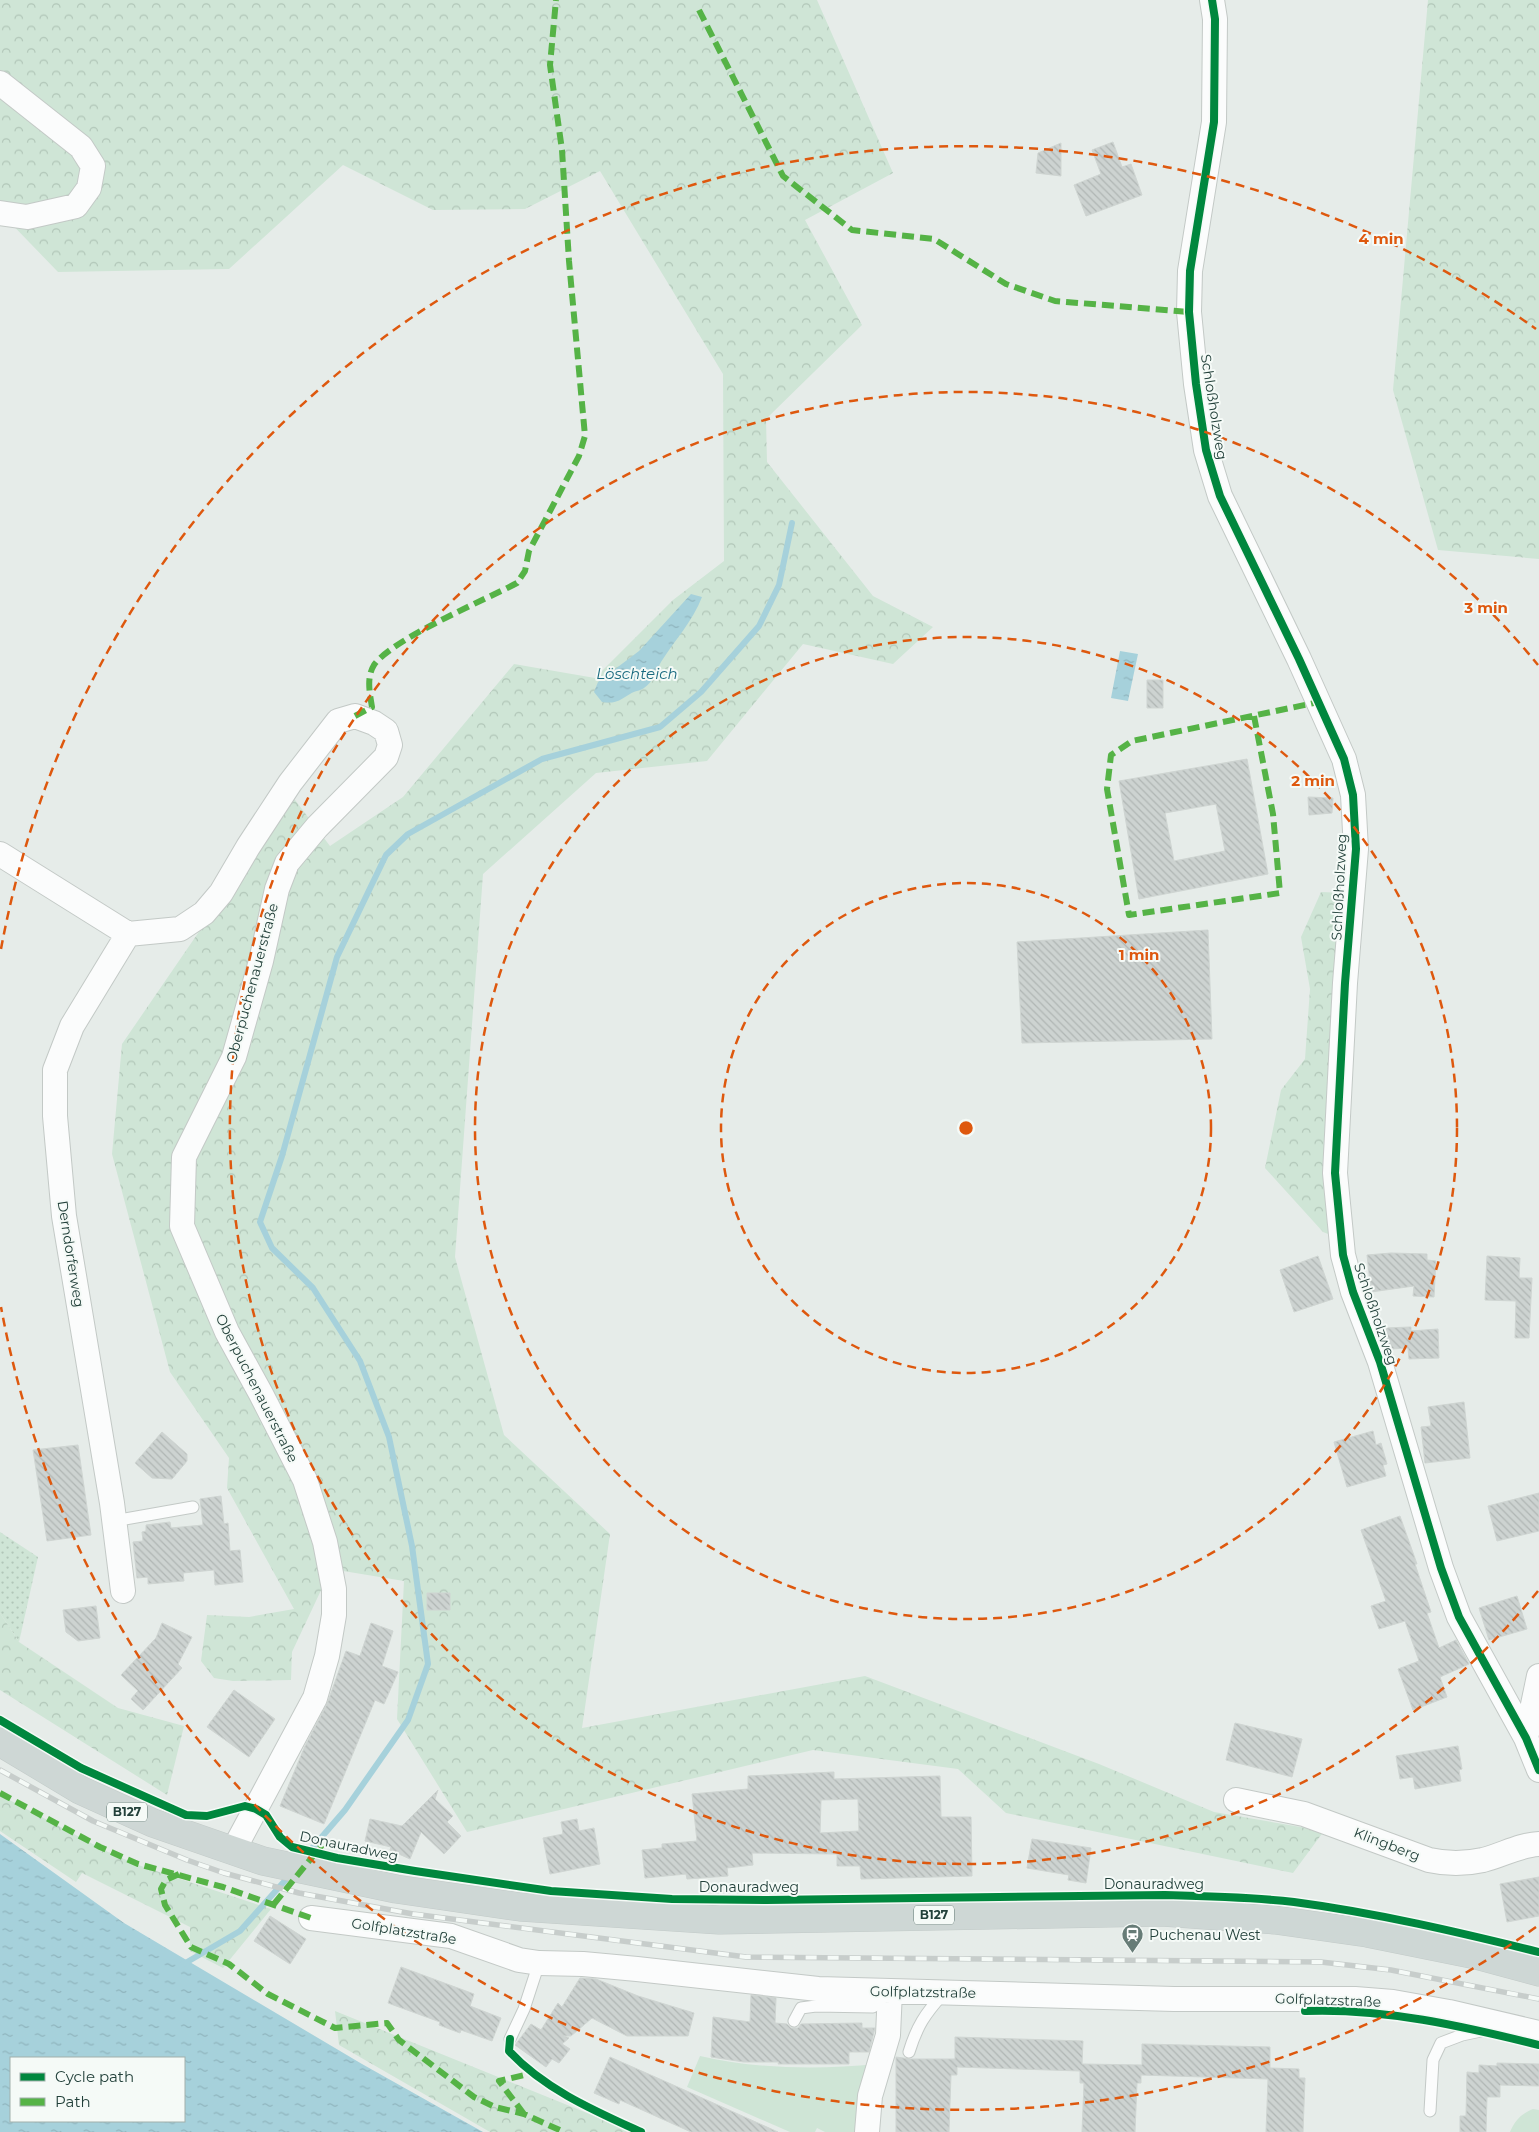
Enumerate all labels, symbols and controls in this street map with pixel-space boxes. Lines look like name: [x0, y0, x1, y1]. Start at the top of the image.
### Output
text: 4 min: [1358, 229, 1404, 248]
street label: Schloßholzweg: [1197, 353, 1231, 461]
text: 3 min: [1463, 598, 1508, 617]
water label: Löschteich: [596, 664, 678, 683]
text: 2 min: [1291, 771, 1335, 790]
street label: Schloßholzweg: [1327, 833, 1351, 941]
street label: Oberpuchenauerstraße: [222, 901, 282, 1065]
text: 1 min: [1119, 945, 1159, 964]
centre of rings: [957, 1119, 975, 1137]
street label: Derndorferweg: [54, 1199, 88, 1309]
street label: Schloßholzweg: [1350, 1261, 1402, 1367]
street label: Oberpuchenauerstraße: [212, 1311, 302, 1465]
road number: B127: [107, 1802, 147, 1821]
street label: Klingberg: [1351, 1823, 1423, 1865]
street label: Donauradweg: [298, 1827, 400, 1865]
street label: Donauradweg: [1104, 1875, 1204, 1893]
street label: Donauradweg: [699, 1878, 799, 1896]
road number: B127: [914, 1906, 954, 1924]
street label: Golfplatzstraße: [350, 1914, 458, 1948]
station icon: Puchenau West: [1121, 1923, 1145, 1954]
place label: Puchenau West: [1149, 1926, 1261, 1944]
street label: Golfplatzstraße: [870, 1982, 976, 2002]
street label: Golfplatzstraße: [1275, 1989, 1381, 2011]
legend: [10, 2057, 185, 2122]
text: Cycle path: [55, 2067, 134, 2086]
text: Path: [55, 2092, 91, 2111]

